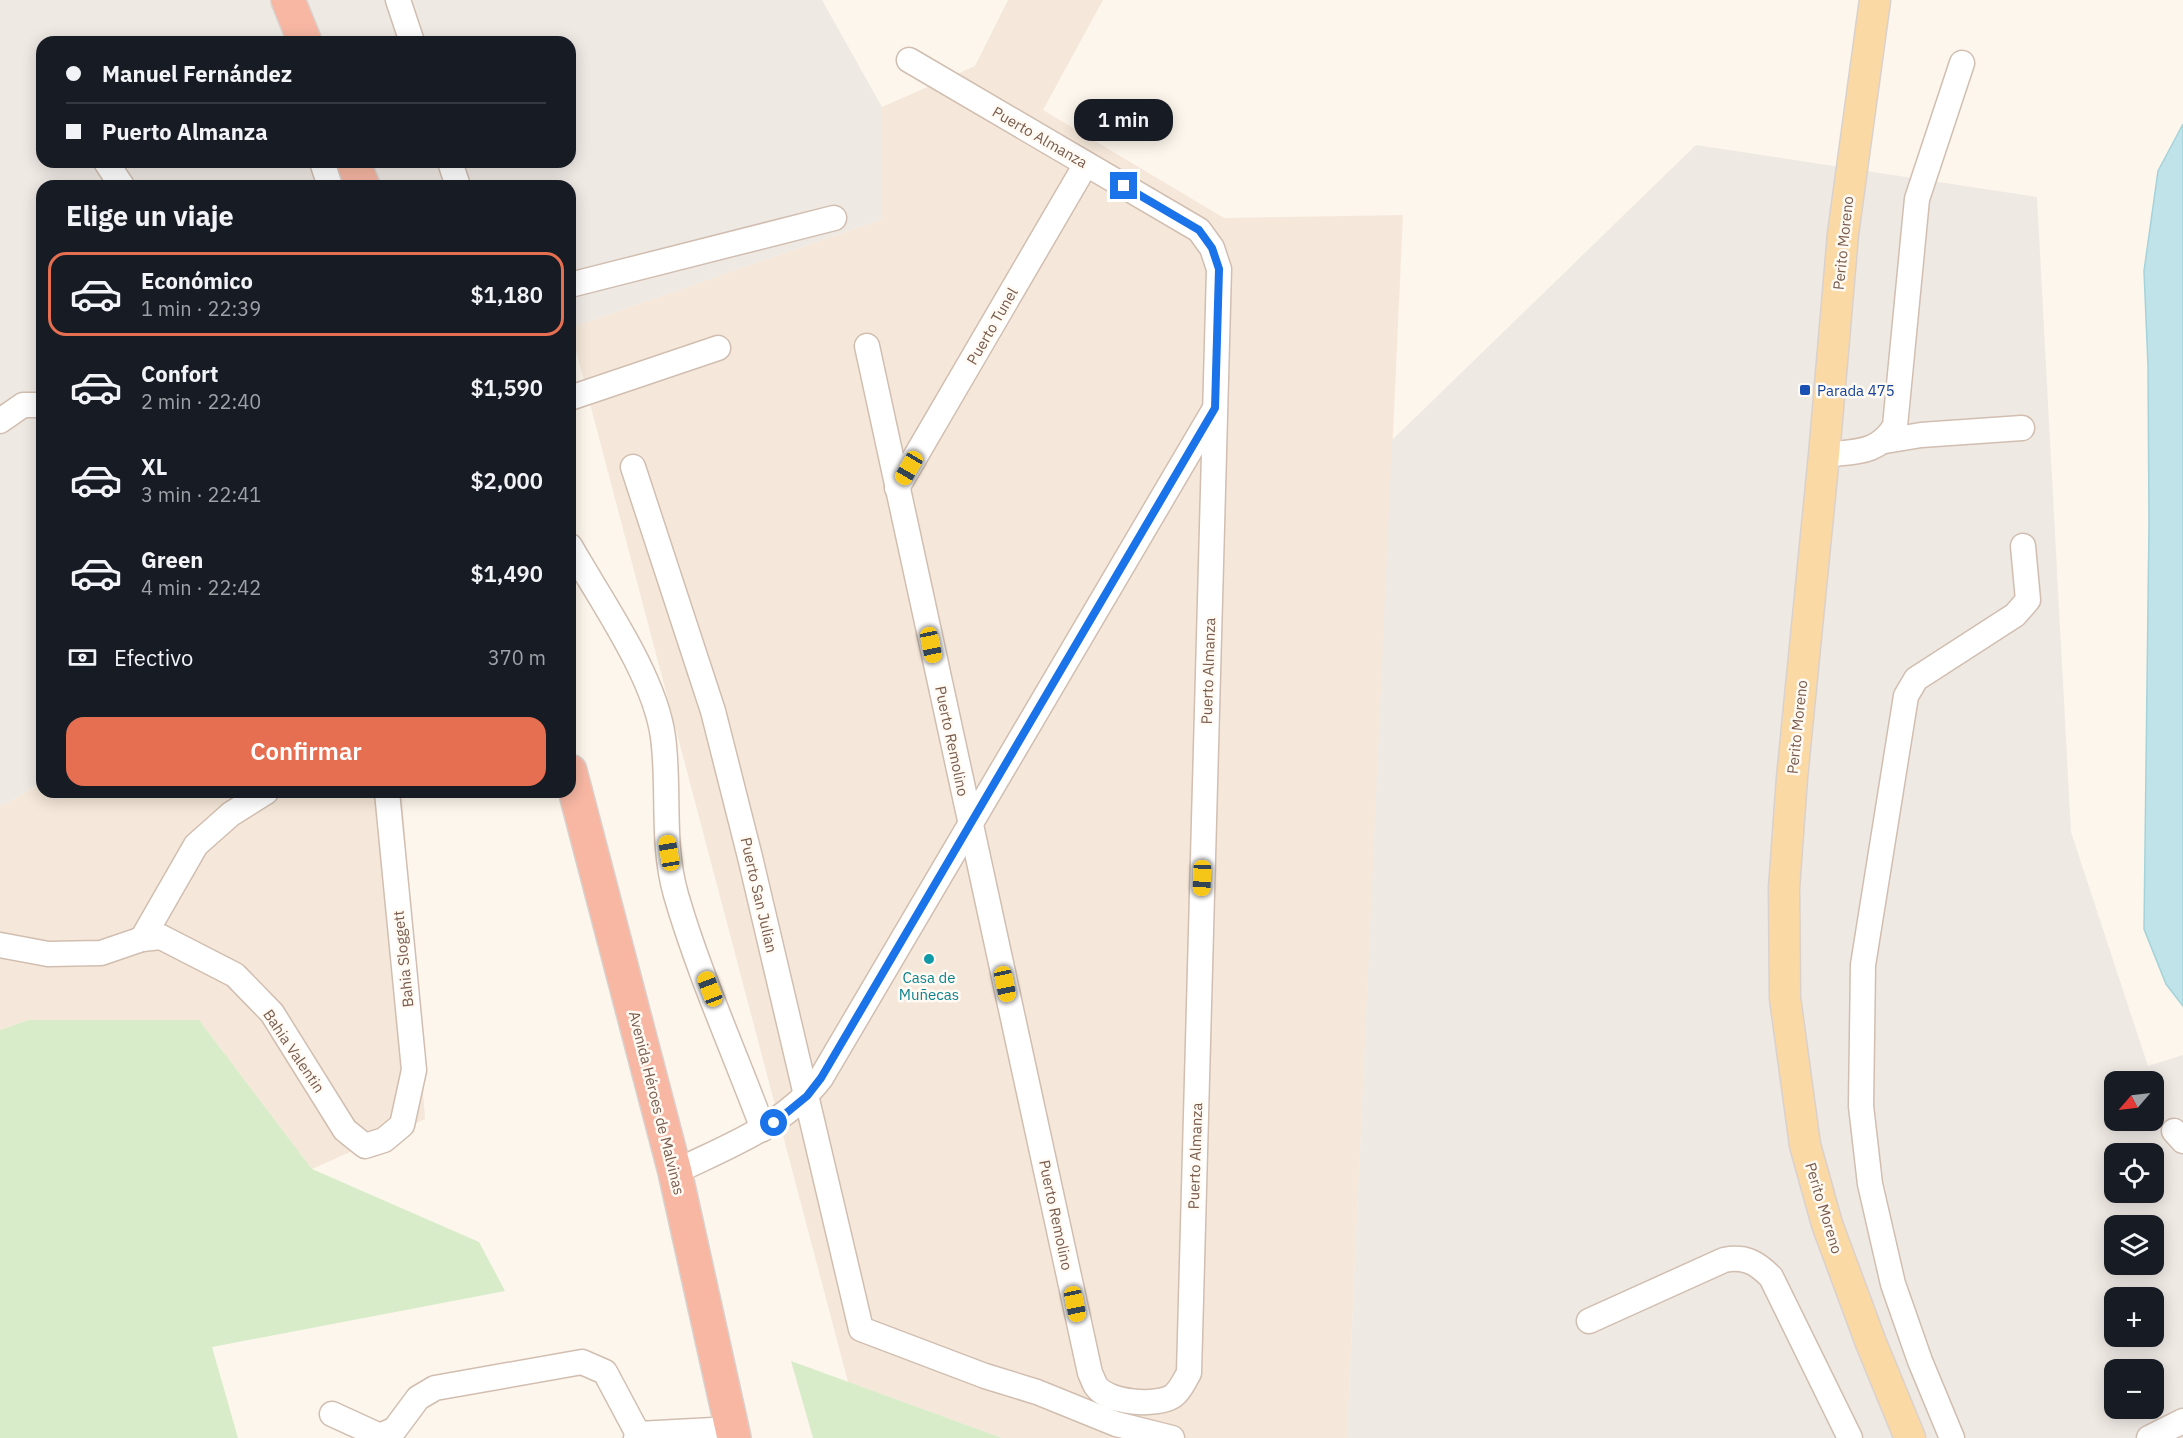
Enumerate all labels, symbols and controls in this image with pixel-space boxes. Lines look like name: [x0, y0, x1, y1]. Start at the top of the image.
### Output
text: Manuel Fernández: [102, 59, 292, 88]
callout: 1 min: [1074, 99, 1174, 141]
street label: Puerto Almanza: [989, 102, 1091, 172]
text: 1 min: [1098, 106, 1149, 133]
text: Puerto Almanza: [102, 117, 268, 146]
route end: [1110, 172, 1137, 199]
street label: Perito Moreno: [1829, 195, 1857, 291]
text: Elige un viaje: [66, 198, 234, 233]
text: Económico: [141, 266, 253, 295]
icon: car: [69, 267, 123, 321]
text: $1,180: [470, 280, 543, 309]
street label: Puerto Tunel: [962, 284, 1022, 368]
text: 1 min · 22:39: [141, 295, 261, 322]
text: Confort: [141, 359, 219, 388]
icon: car: [69, 360, 123, 414]
text: $1,590: [470, 373, 543, 402]
place label: Parada 475: [1817, 381, 1895, 400]
marker: Parada 475: [1798, 383, 1812, 397]
text: 2 min · 22:40: [141, 388, 261, 415]
car: [892, 448, 926, 488]
text: XL: [141, 452, 167, 481]
icon: car: [69, 453, 123, 507]
text: $2,000: [470, 466, 543, 495]
text: 3 min · 22:41: [141, 481, 261, 508]
text: Green: [141, 545, 203, 574]
icon: car: [69, 546, 123, 600]
text: $1,490: [470, 559, 543, 588]
text: 4 min · 22:42: [141, 574, 261, 601]
street label: Puerto Almanza: [1197, 617, 1219, 725]
car: [918, 626, 944, 664]
icon: cash: [66, 641, 99, 674]
text: Efectivo: [114, 643, 193, 672]
text: 370 m: [488, 644, 546, 671]
street label: Perito Moreno: [1783, 679, 1811, 775]
street label: Puerto Remolino: [931, 684, 973, 798]
button: Confirmar: [66, 717, 546, 786]
car: [657, 834, 681, 872]
street label: Puerto San Julian: [736, 835, 782, 955]
car: [1192, 860, 1212, 896]
street label: Bahia Sloggett: [388, 910, 418, 1008]
marker: Casa de Muñecas: [922, 952, 936, 966]
car: [992, 965, 1018, 1003]
place label: Casa de Muñecas: [899, 968, 959, 1004]
car: [695, 969, 725, 1009]
street label: Bahia Valentin: [259, 1006, 329, 1096]
street label: Avenida Héroes de Malvinas: [625, 1009, 689, 1197]
north arrow: [2104, 1071, 2164, 1131]
map controls: [2104, 1071, 2164, 1419]
street label: Puerto Almanza: [1184, 1102, 1206, 1210]
route start: [760, 1109, 787, 1136]
button: locate: [2104, 1143, 2164, 1203]
street label: Puerto Remolino: [1035, 1158, 1077, 1272]
street label: Perito Moreno: [1801, 1160, 1847, 1256]
button: layers: [2104, 1215, 2164, 1275]
car: [1062, 1285, 1088, 1323]
button: +: [2104, 1287, 2164, 1347]
button: −: [2104, 1359, 2164, 1419]

